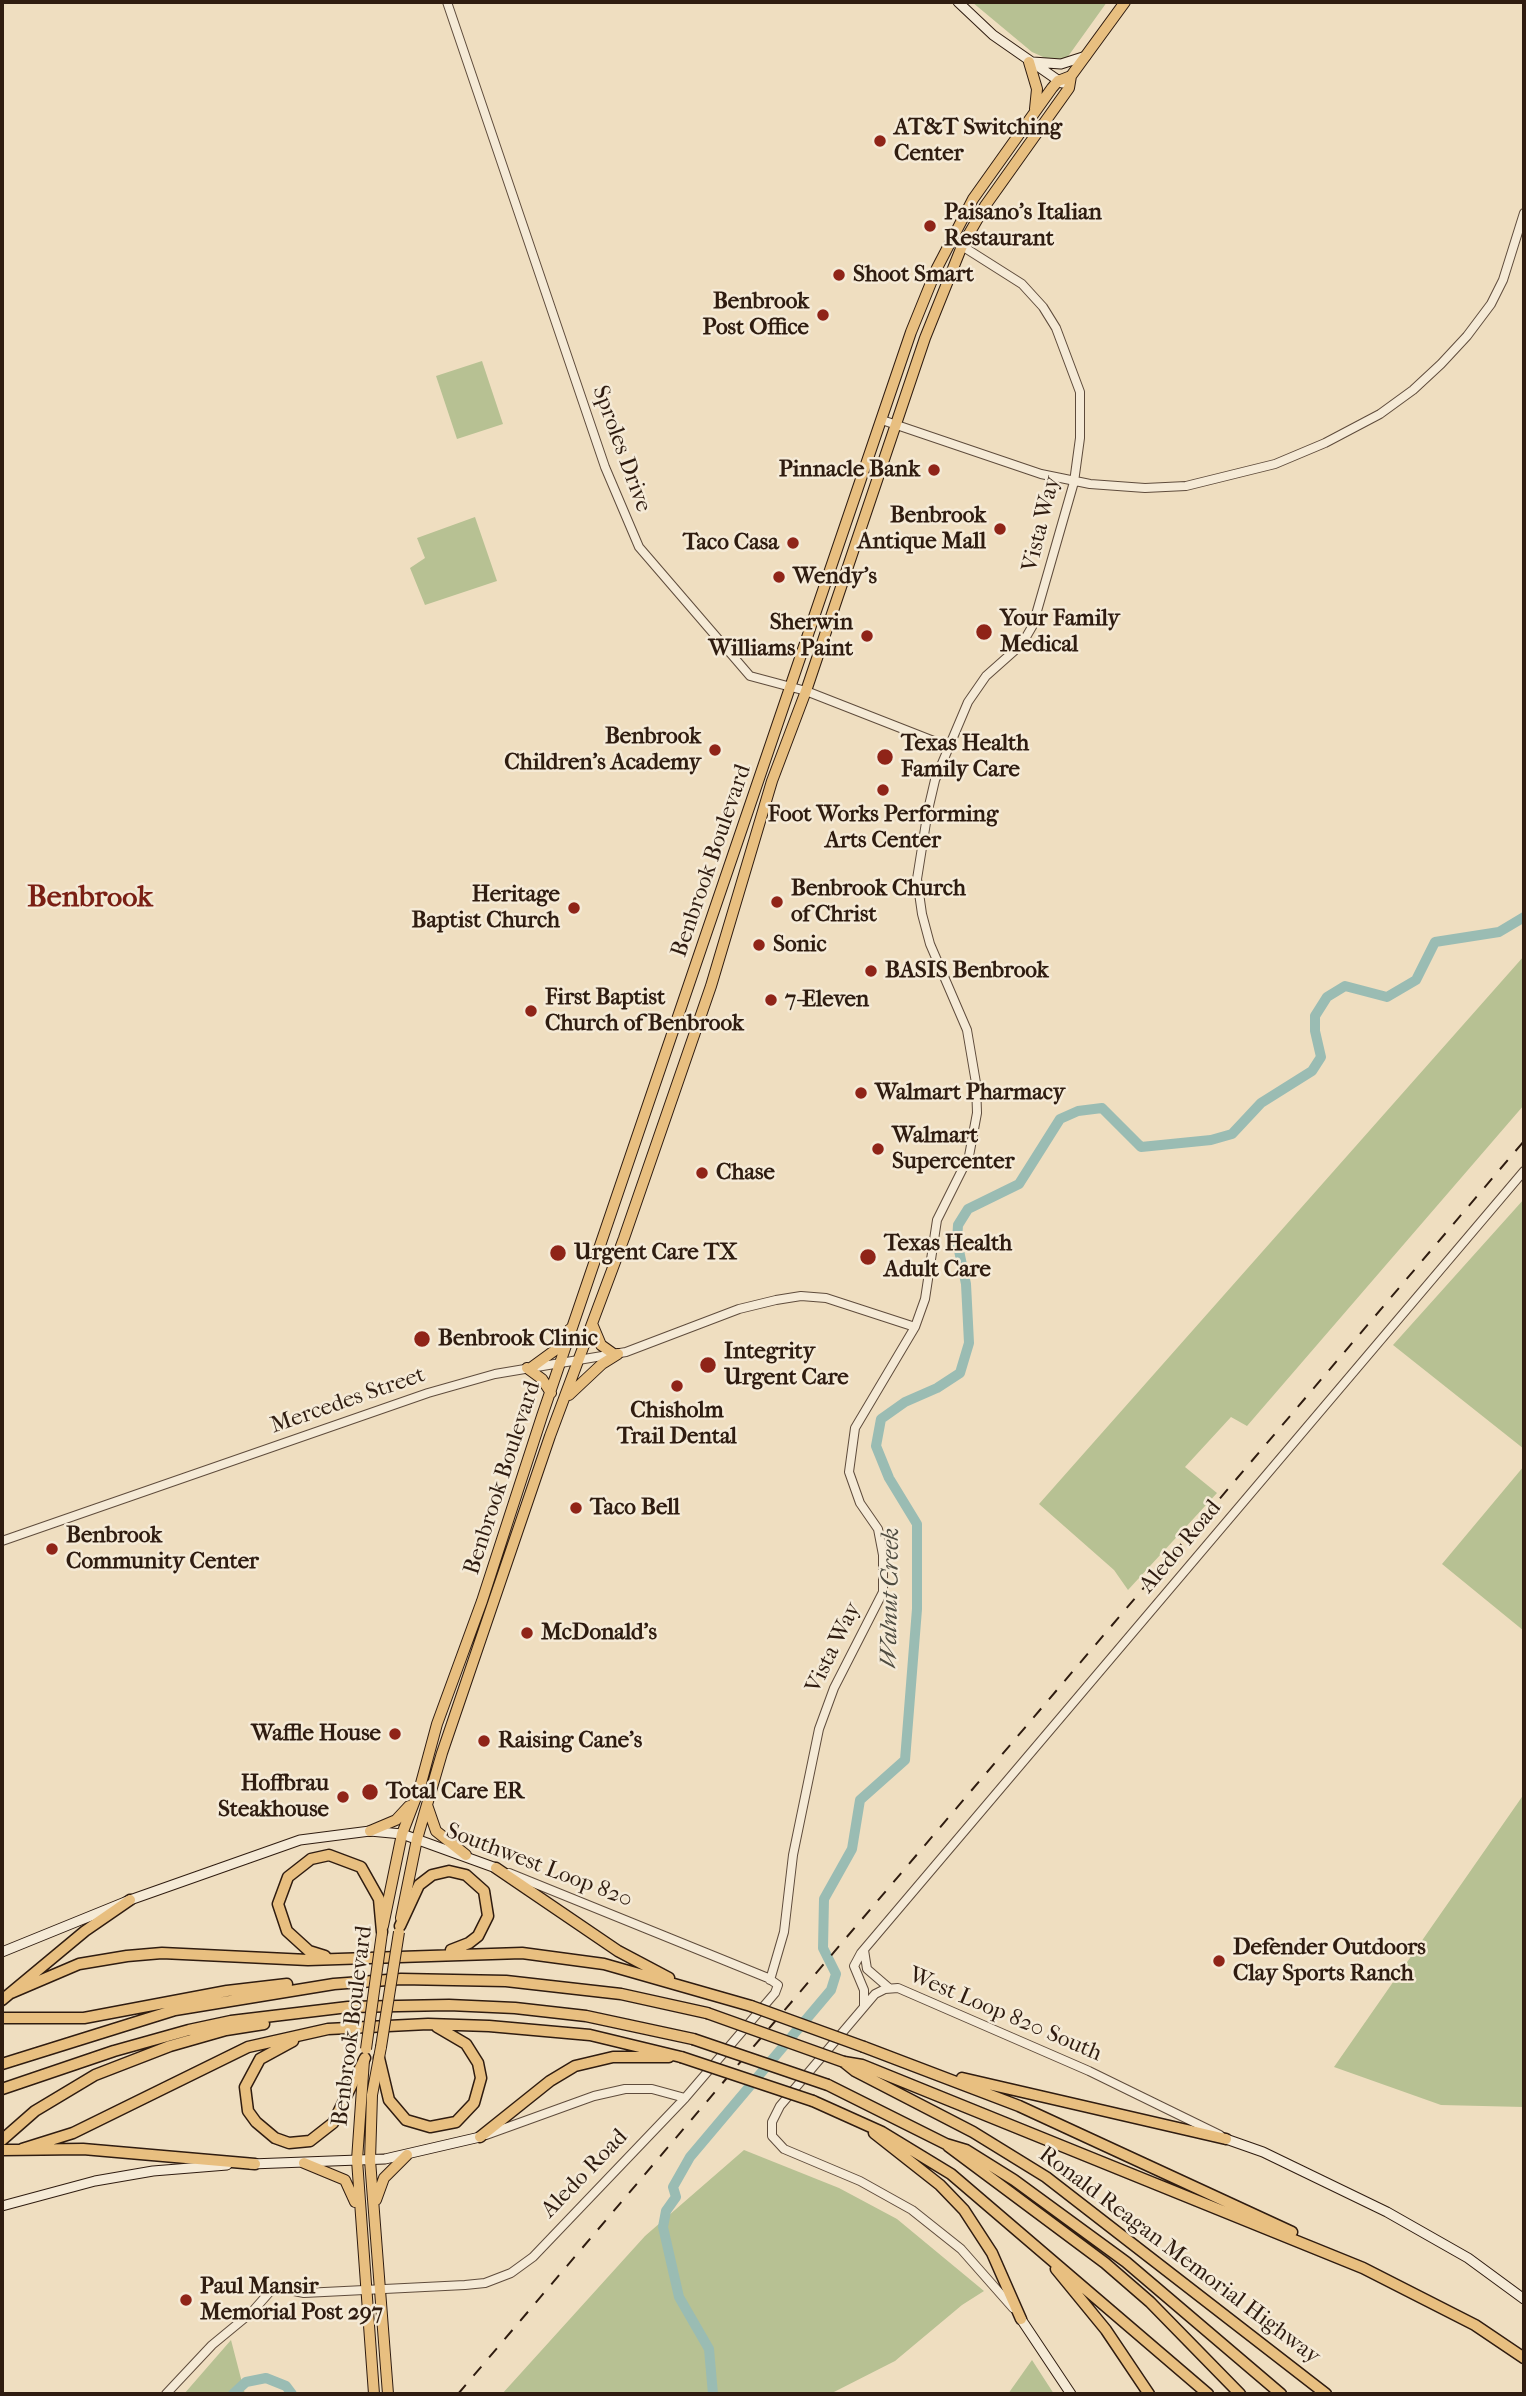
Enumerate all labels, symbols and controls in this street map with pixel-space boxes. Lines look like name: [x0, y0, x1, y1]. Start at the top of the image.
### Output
place label: AT&T Switching Center: [894, 114, 1062, 168]
marker: AT&T Switching Center: [872, 133, 888, 149]
place label: Paisano's Italian Restaurant: [944, 199, 1102, 253]
marker: Paisano's Italian Restaurant: [922, 218, 938, 234]
place label: Shoot Smart: [853, 261, 974, 289]
marker: Shoot Smart: [831, 267, 847, 283]
place label: Benbrook Post Office: [703, 288, 809, 342]
marker: Benbrook Post Office: [815, 307, 831, 323]
street label: Sproles Drive: [585, 382, 657, 516]
place label: Pinnacle Bank: [779, 456, 920, 484]
marker: Pinnacle Bank: [926, 462, 942, 478]
street label: Vista Way: [1017, 473, 1067, 575]
place label: Benbrook Antique Mall: [858, 502, 986, 556]
marker: Benbrook Antique Mall: [992, 521, 1008, 537]
place label: Taco Casa: [683, 529, 779, 557]
marker: Taco Casa: [785, 535, 801, 551]
place label: Wendy's: [793, 563, 877, 591]
marker: Wendy's: [771, 569, 787, 585]
place label: Your Family Medical: [1000, 605, 1120, 659]
place label: Sherwin Williams Paint: [709, 609, 853, 663]
marker: Your Family Medical: [974, 622, 994, 642]
marker: Sherwin Williams Paint: [859, 628, 875, 644]
place label: Benbrook Children's Academy: [504, 723, 701, 777]
place label: Texas Health Family Care: [901, 730, 1029, 784]
marker: Benbrook Children's Academy: [707, 742, 723, 758]
marker: Texas Health Family Care: [875, 747, 895, 767]
street label: Benbrook Boulevard: [666, 761, 758, 961]
marker: Foot Works Performing Arts Center: [875, 782, 891, 798]
place label: Foot Works Performing Arts Center: [768, 801, 998, 855]
place label: Benbrook Church of Christ: [791, 875, 966, 929]
district label: Benbrook: [27, 881, 153, 917]
place label: Heritage Baptist Church: [412, 881, 560, 935]
marker: Benbrook Church of Christ: [769, 894, 785, 910]
marker: Heritage Baptist Church: [566, 900, 582, 916]
place label: Sonic: [773, 931, 827, 959]
marker: Sonic: [751, 937, 767, 953]
place label: BASIS Benbrook: [885, 957, 1049, 985]
marker: BASIS Benbrook: [863, 963, 879, 979]
place label: First Baptist Church of Benbrook: [545, 984, 744, 1038]
place label: 7-Eleven: [785, 986, 869, 1014]
marker: 7-Eleven: [763, 992, 779, 1008]
marker: First Baptist Church of Benbrook: [523, 1003, 539, 1019]
place label: Walmart Pharmacy: [875, 1079, 1065, 1107]
marker: Walmart Pharmacy: [853, 1085, 869, 1101]
place label: Walmart Supercenter: [892, 1122, 1014, 1176]
marker: Walmart Supercenter: [870, 1141, 886, 1157]
place label: Chase: [716, 1159, 775, 1187]
marker: Chase: [694, 1165, 710, 1181]
place label: Texas Health Adult Care: [884, 1230, 1012, 1284]
place label: Urgent Care TX: [574, 1239, 737, 1267]
marker: Urgent Care TX: [548, 1243, 568, 1263]
marker: Texas Health Adult Care: [858, 1247, 878, 1267]
place label: Benbrook Clinic: [438, 1325, 598, 1353]
marker: Benbrook Clinic: [412, 1329, 432, 1349]
place label: Integrity Urgent Care: [724, 1338, 849, 1392]
marker: Integrity Urgent Care: [698, 1355, 718, 1375]
street label: Mercedes Street: [267, 1362, 429, 1440]
street label: Benbrook Boulevard: [459, 1378, 547, 1578]
marker: Chisholm Trail Dental: [669, 1378, 685, 1394]
place label: Chisholm Trail Dental: [617, 1397, 737, 1451]
place label: Taco Bell: [590, 1494, 680, 1522]
street label: Aledo Road: [1134, 1495, 1228, 1599]
marker: Taco Bell: [568, 1500, 584, 1516]
place label: Benbrook Community Center: [66, 1522, 259, 1576]
water label: Walnut Creek: [875, 1527, 907, 1669]
marker: Benbrook Community Center: [44, 1541, 60, 1557]
street label: Vista Way: [800, 1598, 868, 1698]
place label: McDonald's: [541, 1619, 657, 1647]
marker: McDonald's: [519, 1625, 535, 1641]
place label: Waffle House: [251, 1720, 381, 1748]
marker: Waffle House: [387, 1726, 403, 1742]
place label: Raising Cane's: [498, 1727, 642, 1755]
marker: Raising Cane's: [476, 1733, 492, 1749]
place label: Hoffbrau Steakhouse: [218, 1770, 329, 1824]
place label: Total Care ER: [386, 1778, 524, 1806]
marker: Total Care ER: [360, 1782, 380, 1802]
marker: Hoffbrau Steakhouse: [335, 1789, 351, 1805]
street label: Southwest Loop 820: [442, 1818, 636, 1914]
street label: Benbrook Boulevard: [327, 1924, 379, 2128]
place label: Defender Outdoors Clay Sports Ranch: [1233, 1934, 1426, 1988]
marker: Defender Outdoors Clay Sports Ranch: [1211, 1953, 1227, 1969]
street label: West Loop 820 South: [904, 1962, 1106, 2068]
street label: Aledo Road: [536, 2124, 634, 2224]
street label: Ronald Reagan Memorial Highway: [1033, 2141, 1325, 2371]
place label: Paul Mansir Memorial Post 297: [200, 2273, 383, 2327]
marker: Paul Mansir Memorial Post 297: [178, 2292, 194, 2308]

